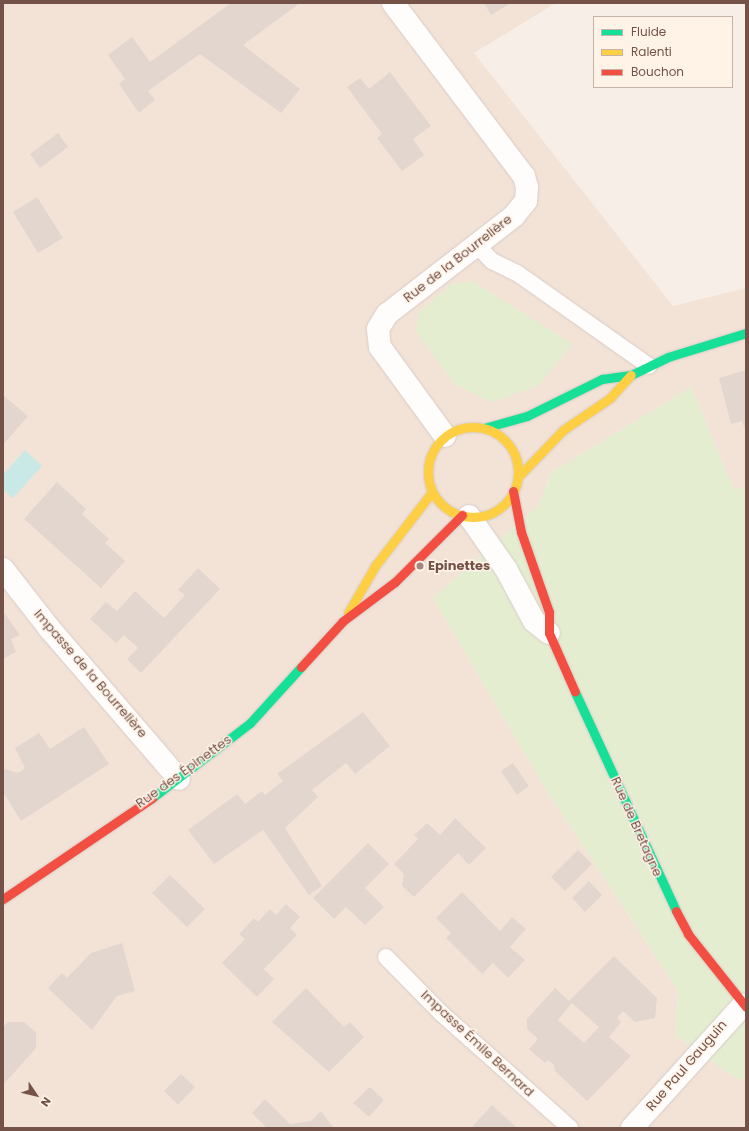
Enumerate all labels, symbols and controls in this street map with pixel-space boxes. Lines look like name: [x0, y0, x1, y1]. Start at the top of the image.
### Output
legend: [593, 16, 733, 88]
text: Fluide: [631, 23, 666, 40]
text: Ralenti: [631, 43, 672, 60]
text: Bouchon: [631, 63, 684, 80]
street label: Rue de la Bourrelière: [401, 212, 515, 306]
place label: Epinettes: [428, 558, 490, 574]
marker: Epinettes: [415, 561, 425, 571]
street label: Impasse de la Bourrelière: [30, 607, 150, 741]
street label: Rue des Épinettes: [133, 732, 235, 812]
street label: Rue de Bretagne: [607, 775, 665, 879]
street label: Impasse Émile Bernard: [417, 988, 537, 1100]
street label: Rue Paul Gauguin: [643, 1018, 731, 1114]
north arrow: [16, 1075, 56, 1115]
text: N: [37, 1094, 55, 1110]

